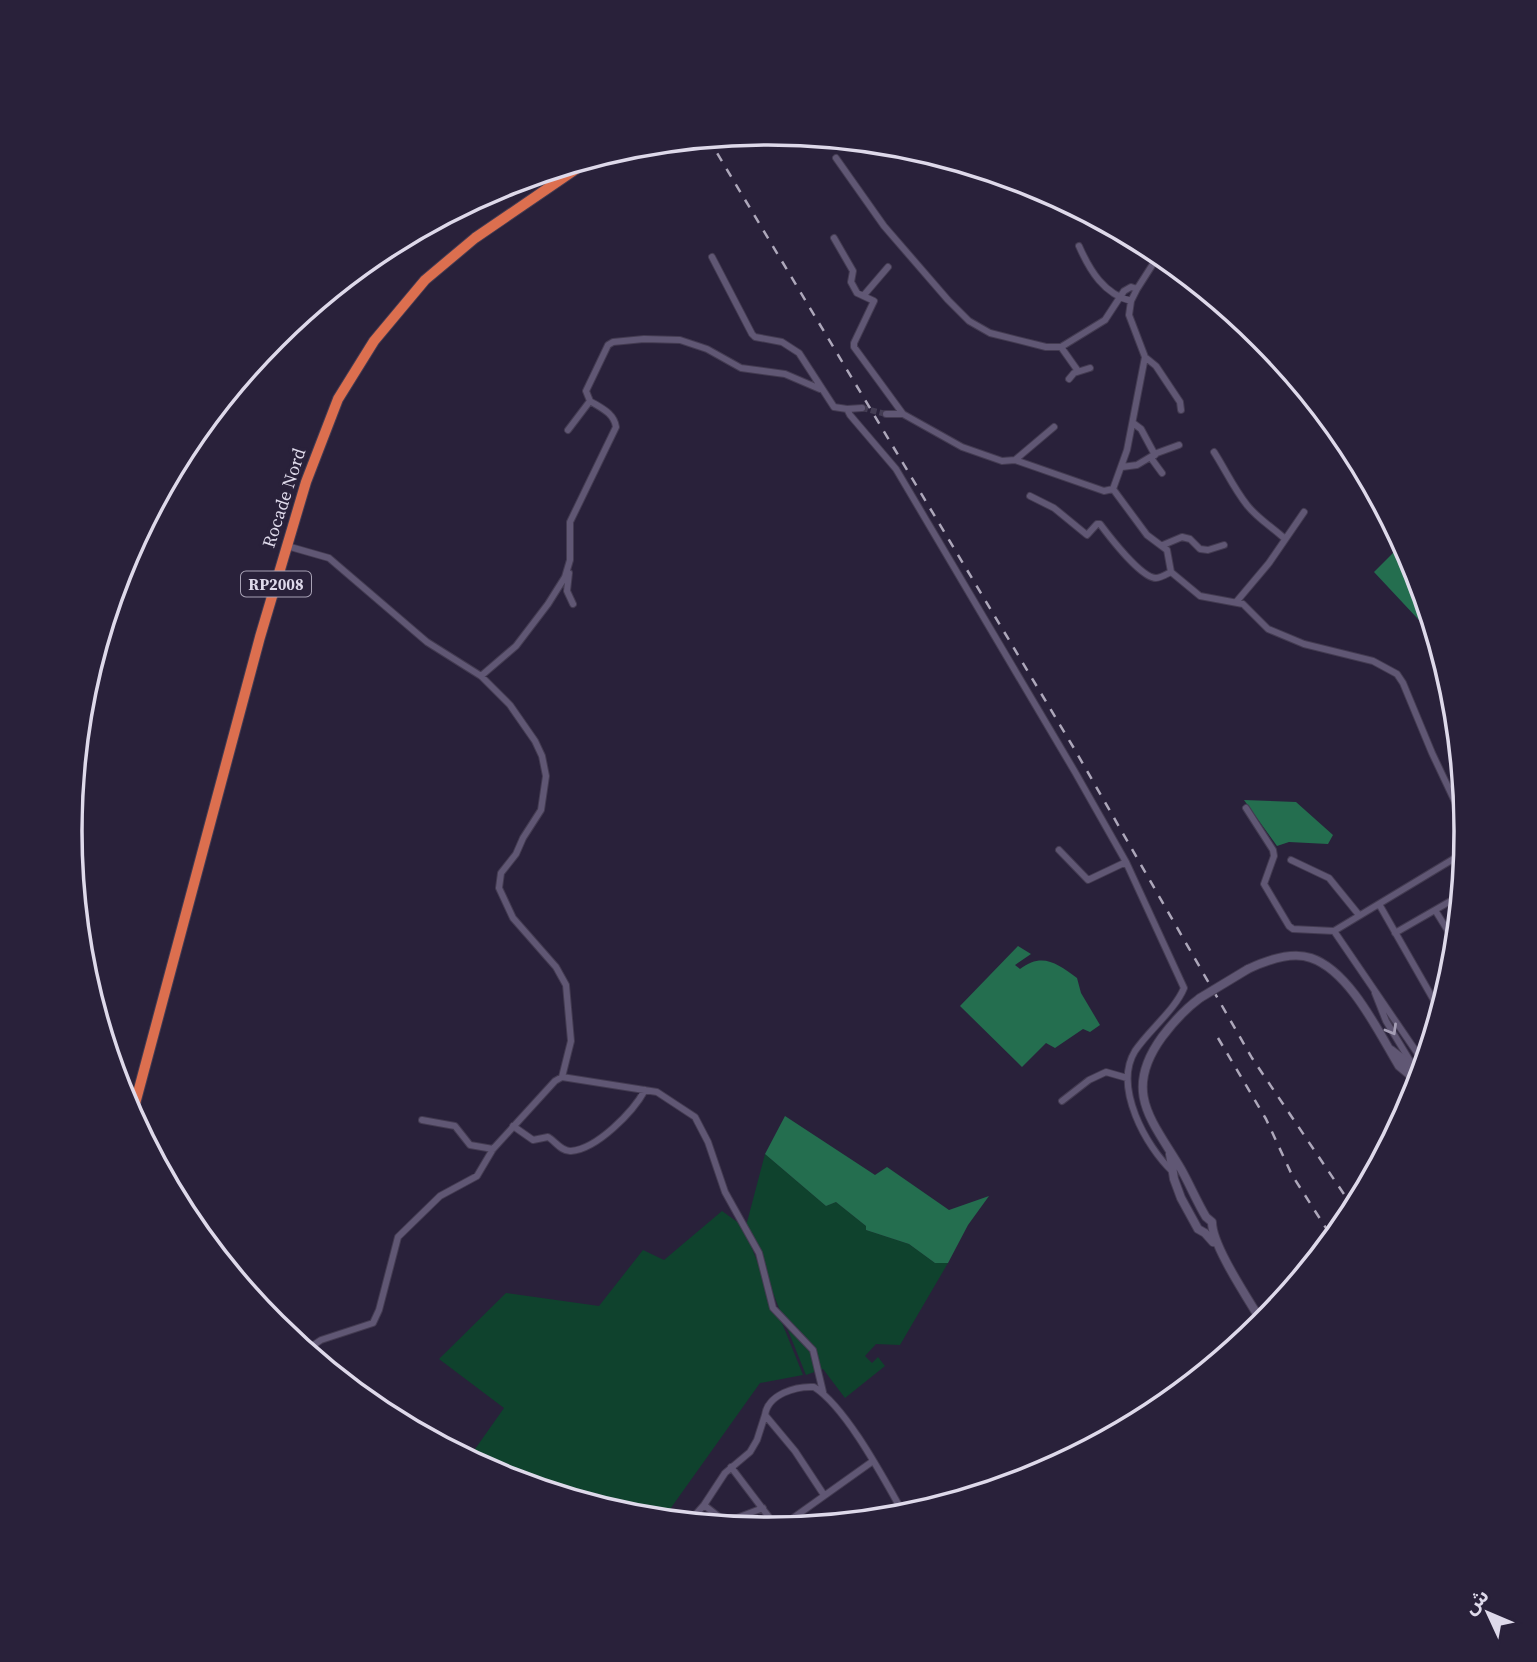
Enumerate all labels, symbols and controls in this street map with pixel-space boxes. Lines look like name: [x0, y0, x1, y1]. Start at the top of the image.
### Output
street label: Rocade Nord: [256, 445, 311, 551]
road number: RP2008: [241, 572, 311, 596]
one-way arrow: [1383, 1022, 1396, 1035]
north arrow: [1453, 1578, 1523, 1648]
text: ش: [1457, 1583, 1494, 1620]

